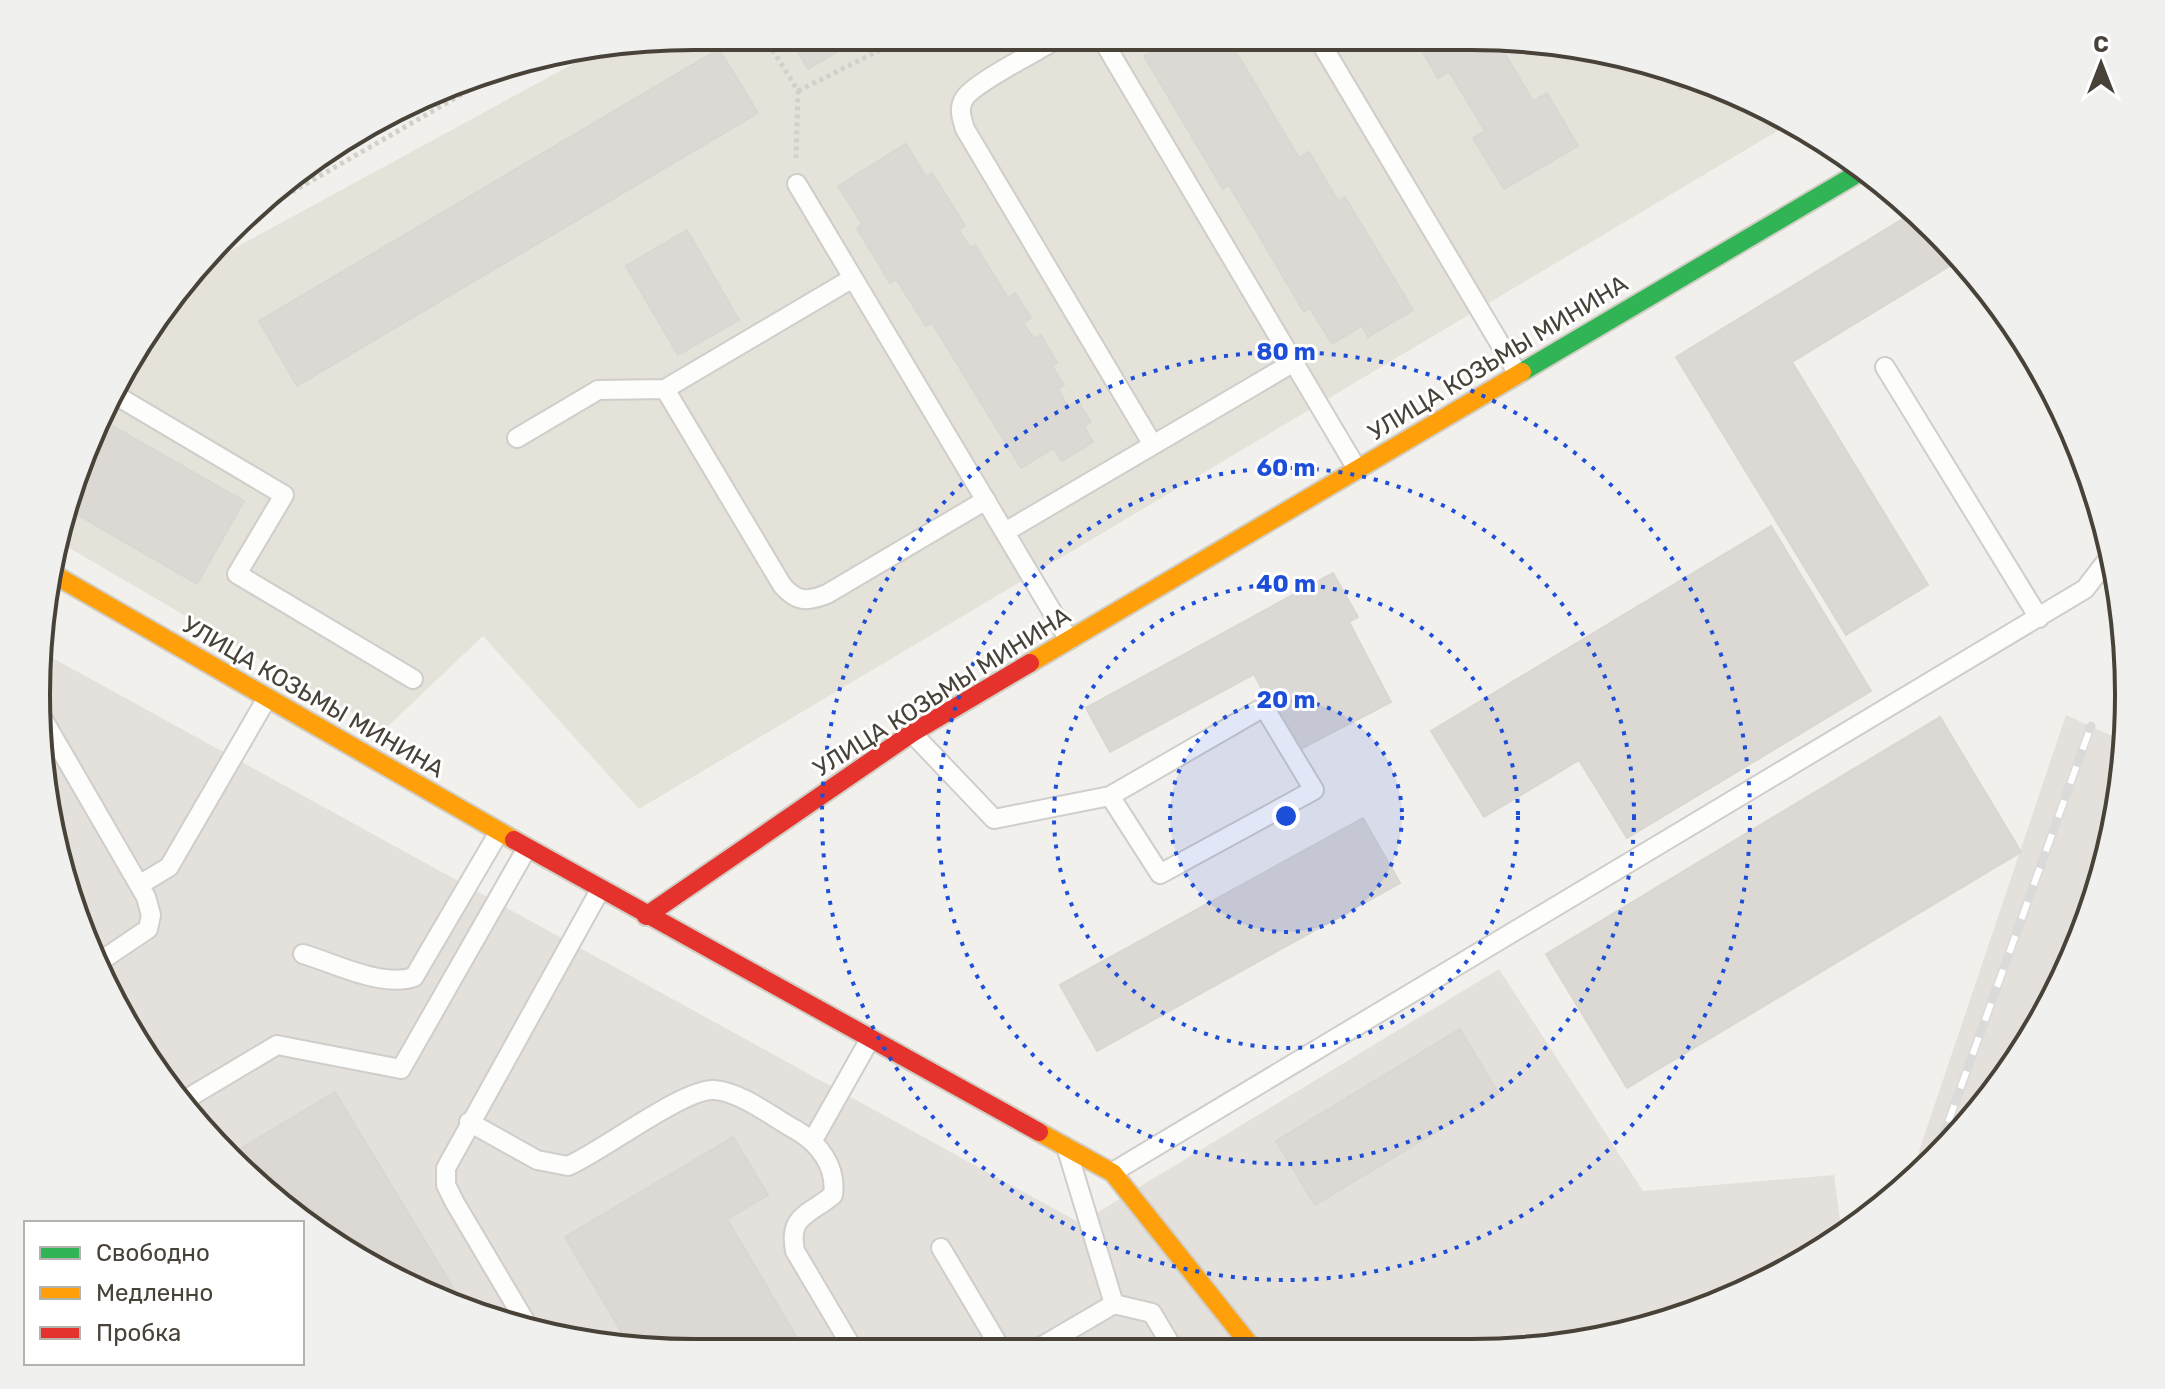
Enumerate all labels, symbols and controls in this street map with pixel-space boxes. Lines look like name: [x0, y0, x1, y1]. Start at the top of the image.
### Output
north arrow: [2061, 24, 2141, 104]
text: С: [2093, 31, 2109, 58]
street label: УЛИЦА КОЗЬМЫ МИНИНА: [1363, 269, 1633, 447]
text: 80 m: [1256, 338, 1316, 366]
text: 60 m: [1256, 454, 1316, 482]
text: 40 m: [1256, 570, 1316, 598]
street label: УЛИЦА КОЗЬМЫ МИНИНА: [808, 601, 1076, 783]
street label: УЛИЦА КОЗЬМЫ МИНИНА: [177, 610, 449, 784]
text: 20 m: [1256, 686, 1316, 714]
centre of rings: [1272, 802, 1300, 830]
legend: [24, 1221, 304, 1365]
text: Свободно: [96, 1239, 210, 1267]
text: Медленно: [96, 1279, 213, 1307]
text: Пробка: [96, 1319, 181, 1347]

